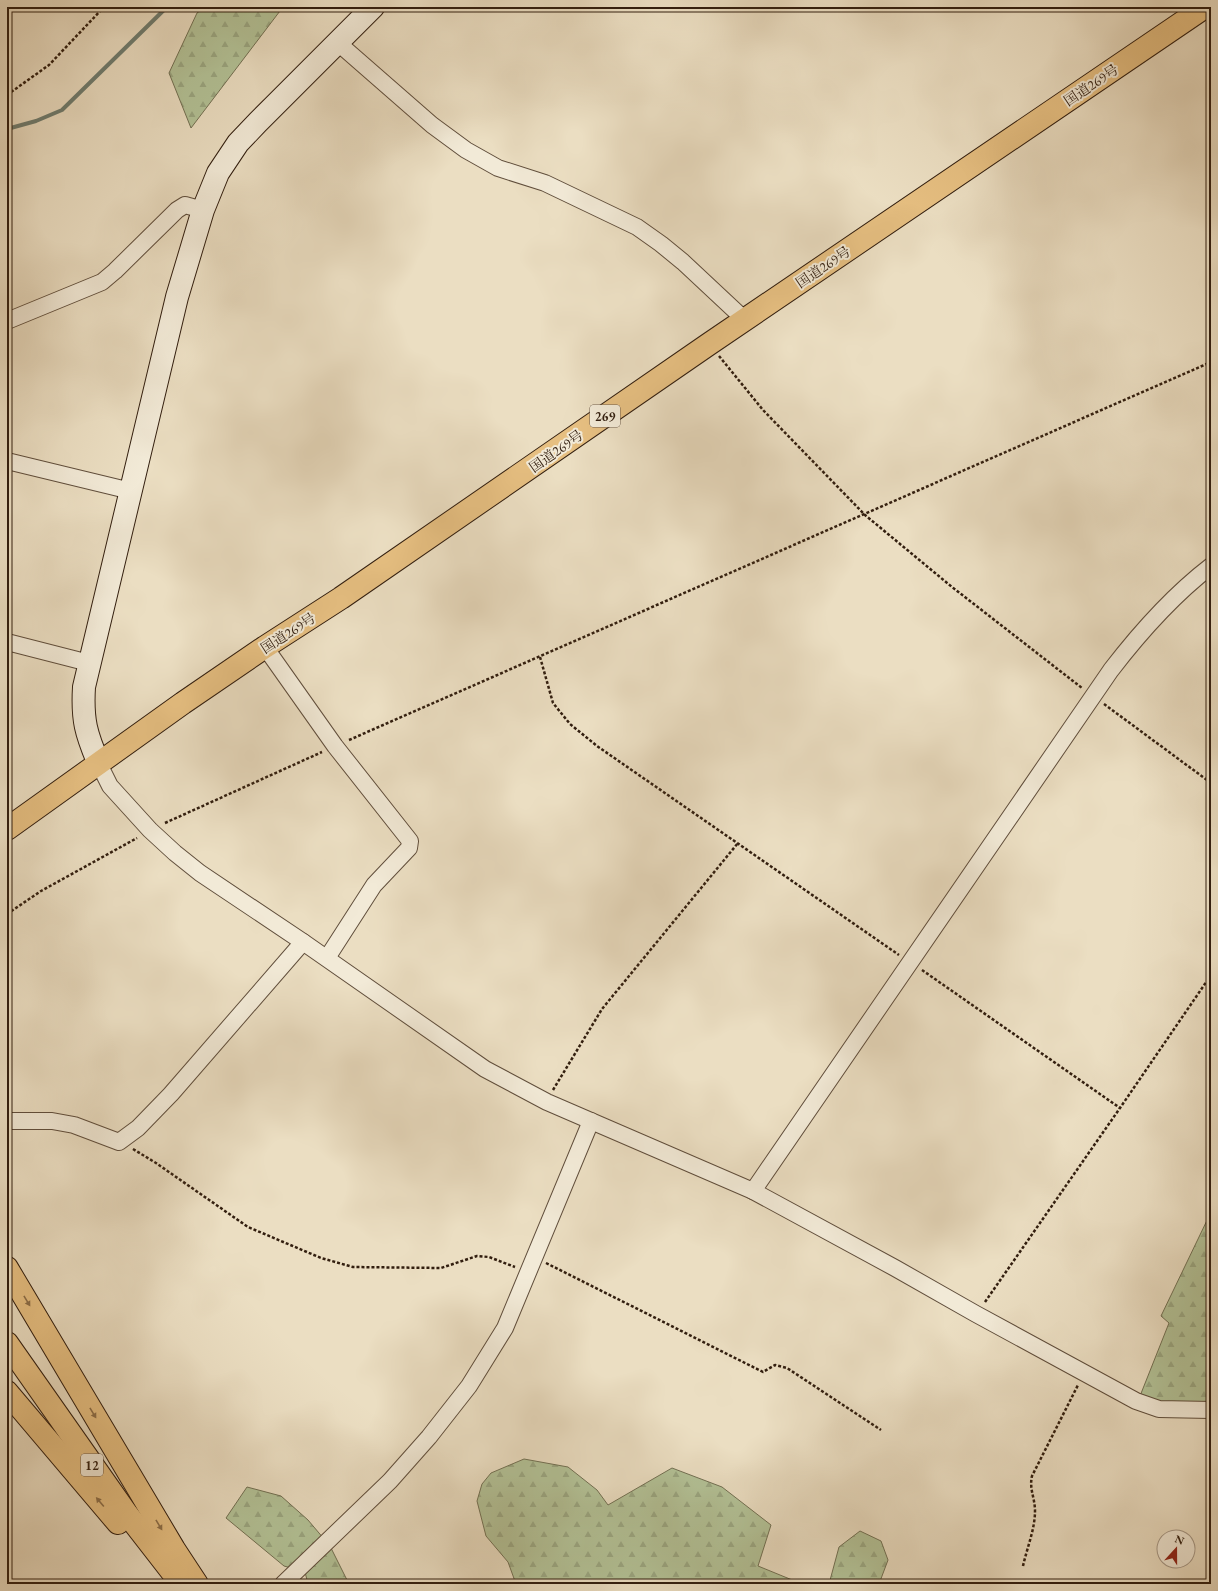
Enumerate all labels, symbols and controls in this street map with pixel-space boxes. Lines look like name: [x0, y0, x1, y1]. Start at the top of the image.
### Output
street label: 国道269号: [1060, 60, 1122, 110]
street label: 国道269号: [792, 242, 854, 292]
road number: 269: [590, 405, 620, 427]
street label: 国道269号: [525, 426, 587, 476]
street label: 国道269号: [257, 609, 319, 657]
one-way arrow: [23, 1295, 30, 1307]
one-way arrow: [89, 1407, 96, 1419]
road number: 12: [81, 1454, 103, 1476]
one-way arrow: [96, 1497, 105, 1507]
one-way arrow: [156, 1519, 163, 1531]
north arrow: [1156, 1529, 1196, 1569]
text: N: [1173, 1532, 1186, 1548]

